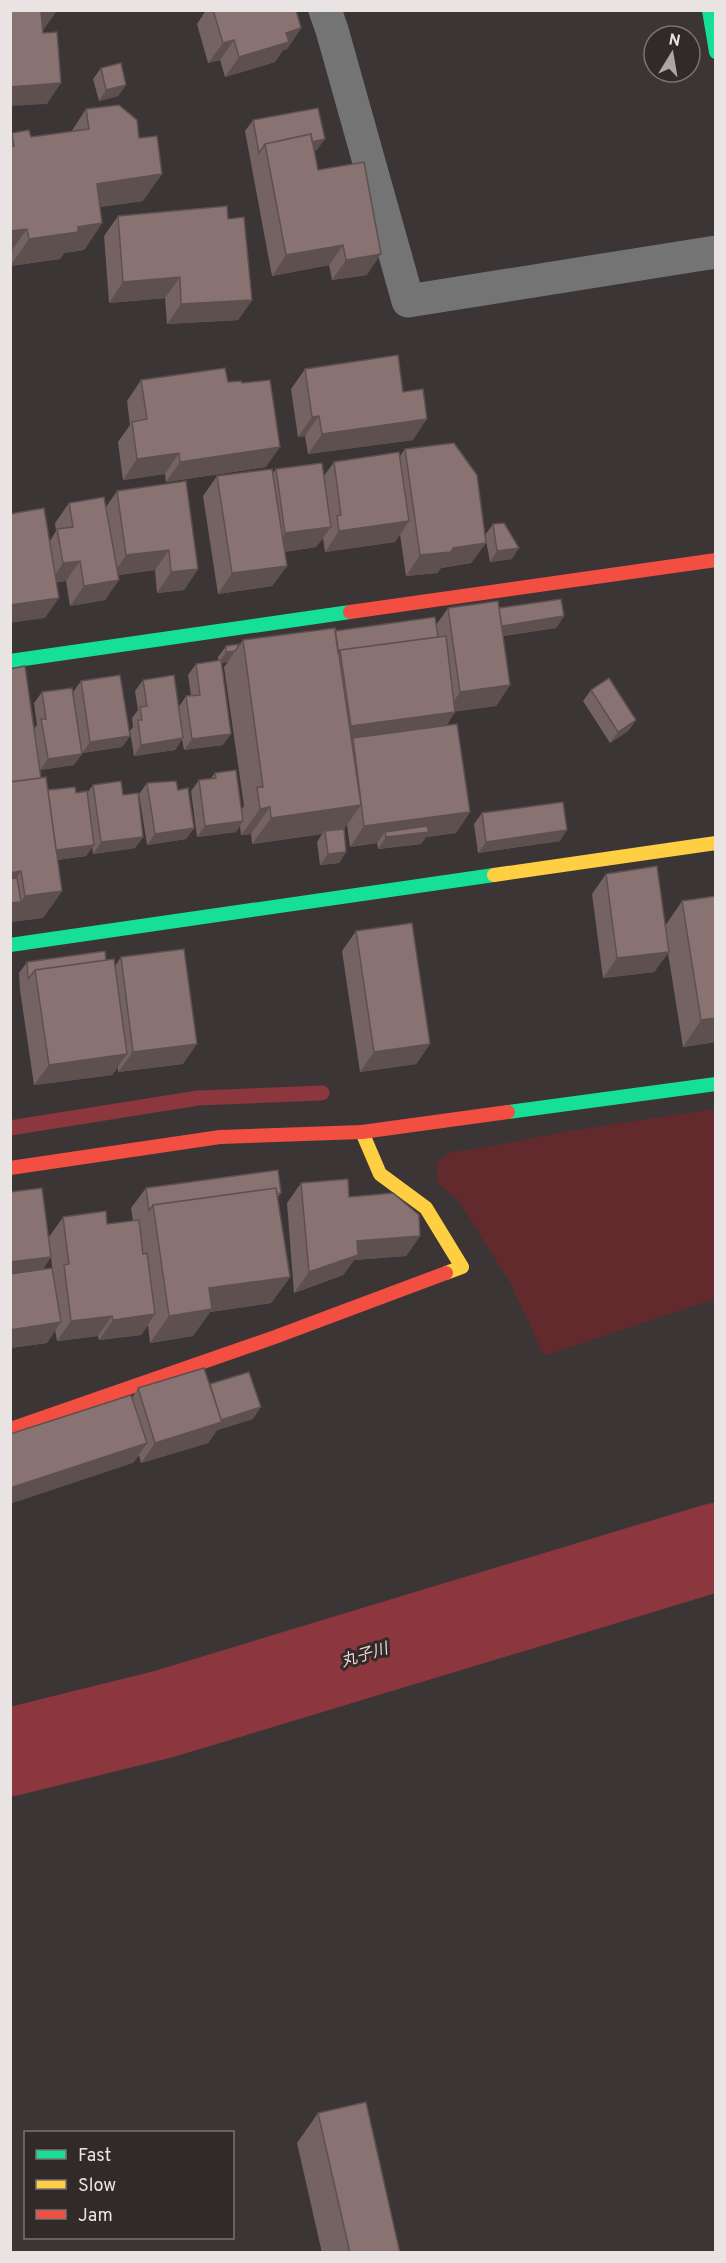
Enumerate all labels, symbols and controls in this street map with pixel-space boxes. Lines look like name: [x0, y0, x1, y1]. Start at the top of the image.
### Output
north arrow: [642, 24, 702, 84]
text: N: [667, 30, 682, 52]
water label: 丸子川: [339, 1639, 392, 1672]
legend: [24, 2131, 234, 2239]
text: Fast: [78, 2145, 111, 2168]
text: Slow: [78, 2175, 116, 2198]
text: Jam: [78, 2205, 113, 2228]

